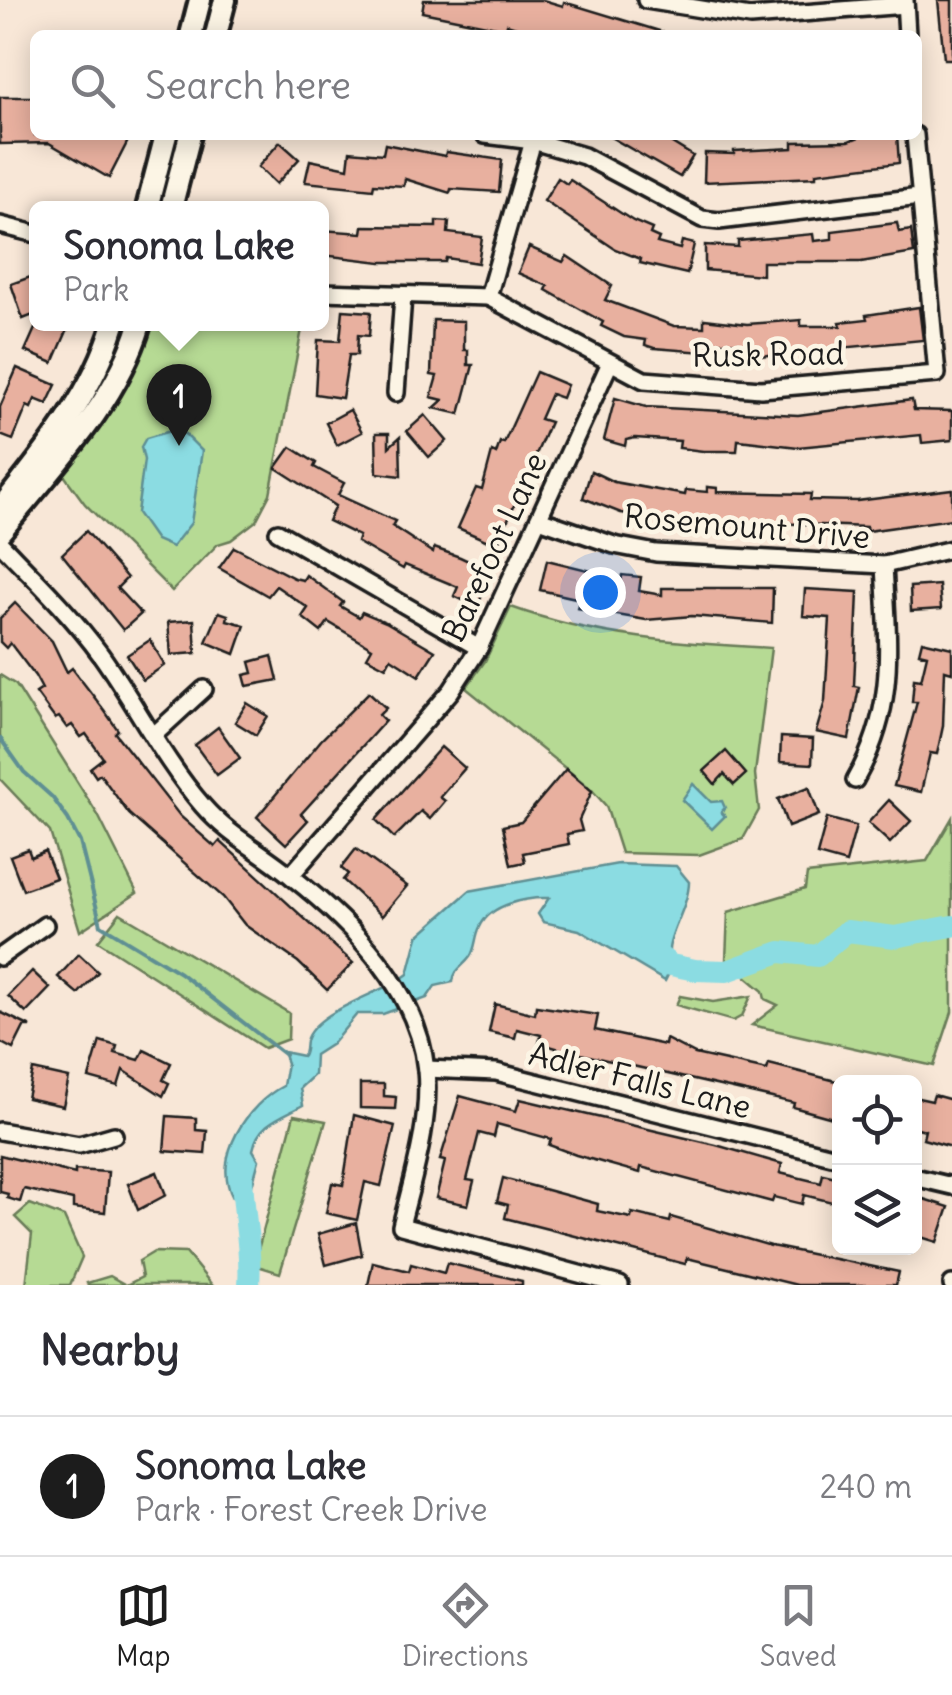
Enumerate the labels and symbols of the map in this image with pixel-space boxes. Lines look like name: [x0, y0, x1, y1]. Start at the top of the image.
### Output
street label: Rusk Road: [691, 332, 845, 376]
pin: 1: [146, 364, 212, 446]
street label: Barefoot Lane: [432, 446, 556, 648]
street label: Rosemount Drive: [622, 495, 872, 557]
your location: [575, 567, 626, 618]
street label: Adler Falls Lane: [525, 1033, 755, 1127]

